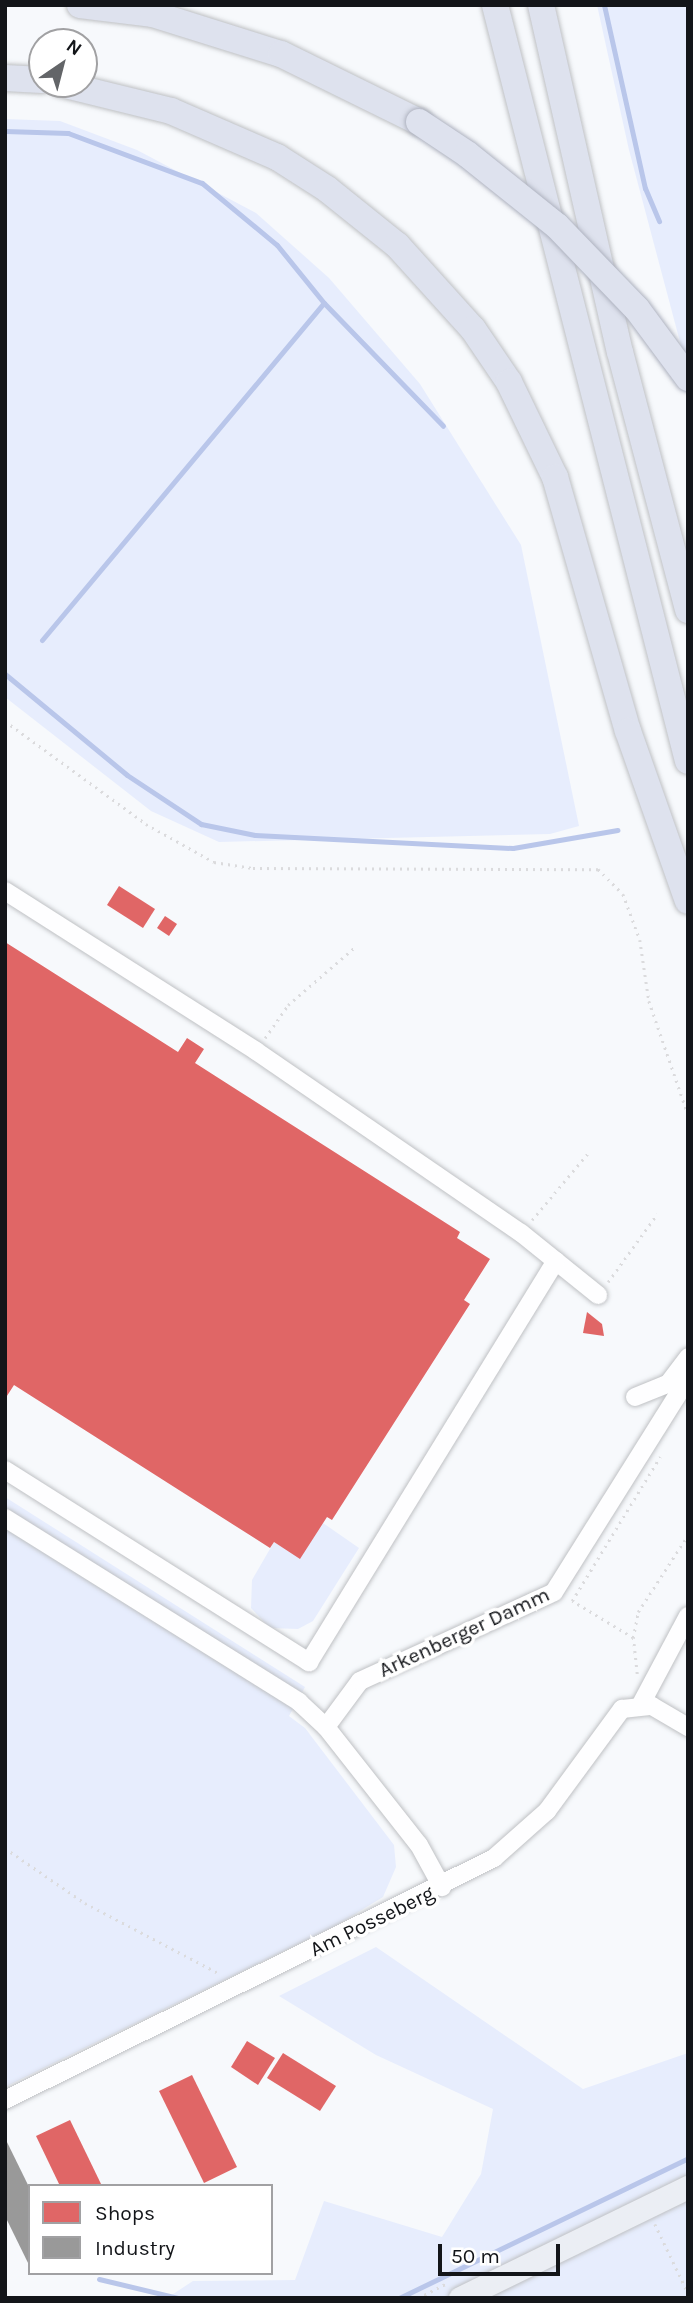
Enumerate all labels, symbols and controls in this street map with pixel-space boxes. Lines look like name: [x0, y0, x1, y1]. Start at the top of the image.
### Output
north arrow: [28, 28, 98, 98]
text: N: [62, 35, 86, 60]
street label: Arkenberger Damm: [375, 1581, 553, 1683]
street label: Am Posseberg: [306, 1880, 438, 1962]
legend: [28, 2184, 273, 2275]
text: Shops: [95, 2201, 155, 2225]
scale bar: [441, 2230, 564, 2274]
text: Industry: [95, 2236, 175, 2260]
text: 50 m: [451, 2244, 500, 2268]

